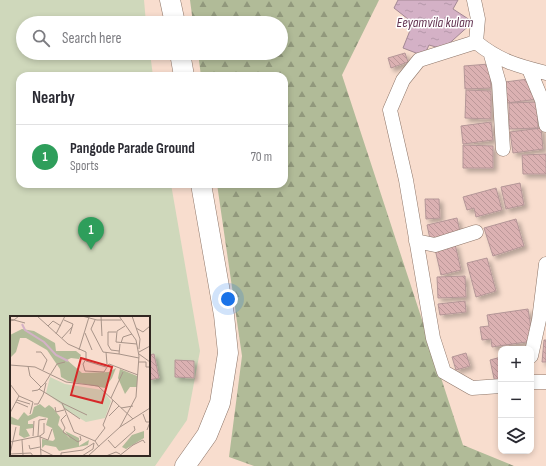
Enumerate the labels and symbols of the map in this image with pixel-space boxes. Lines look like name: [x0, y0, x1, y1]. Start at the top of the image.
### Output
water label: Eeyamvila kulam: [397, 14, 474, 31]
pin: 1: [78, 217, 104, 250]
your location: [218, 289, 238, 309]
inset map: [10, 316, 150, 456]

